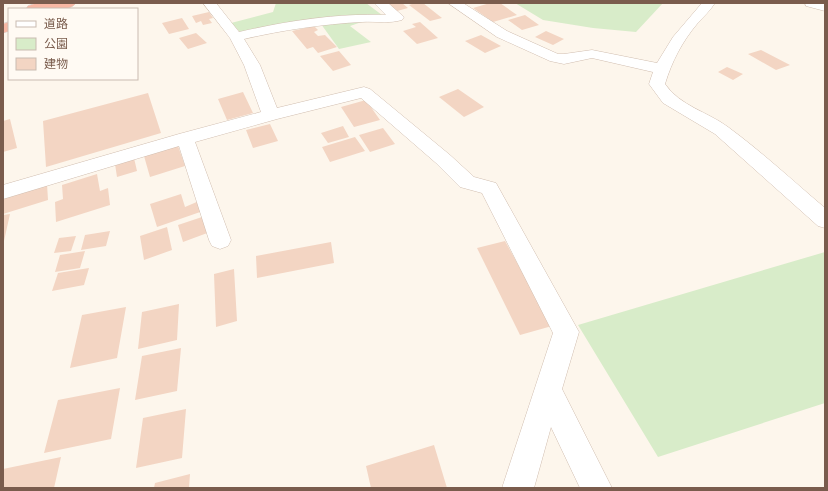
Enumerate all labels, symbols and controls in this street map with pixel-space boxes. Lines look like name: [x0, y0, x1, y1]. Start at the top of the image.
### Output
legend: [8, 8, 138, 80]
text: 道路: [44, 16, 68, 32]
text: 公園: [44, 36, 68, 52]
text: 建物: [44, 56, 68, 72]

